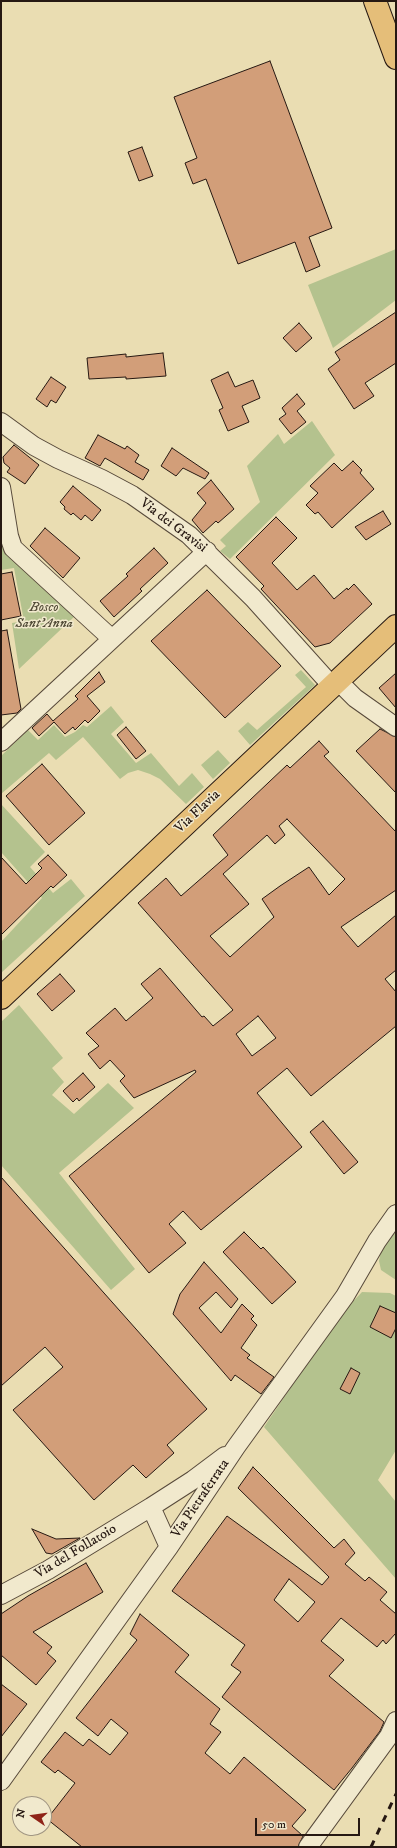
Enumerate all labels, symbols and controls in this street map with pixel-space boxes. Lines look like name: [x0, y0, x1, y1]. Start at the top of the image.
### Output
street label: Via dei Gravisi: [136, 495, 210, 557]
park label: Bosco Sant'Anna: [15, 600, 73, 632]
street label: Via Flavia: [172, 787, 224, 837]
street label: Via Pietraferrata: [168, 1456, 234, 1542]
street label: Via del Follatoio: [32, 1521, 120, 1583]
north arrow: [12, 1796, 52, 1836]
text: N: [13, 1808, 29, 1820]
scale bar: [257, 1810, 362, 1836]
text: 50 m: [262, 1817, 286, 1832]

